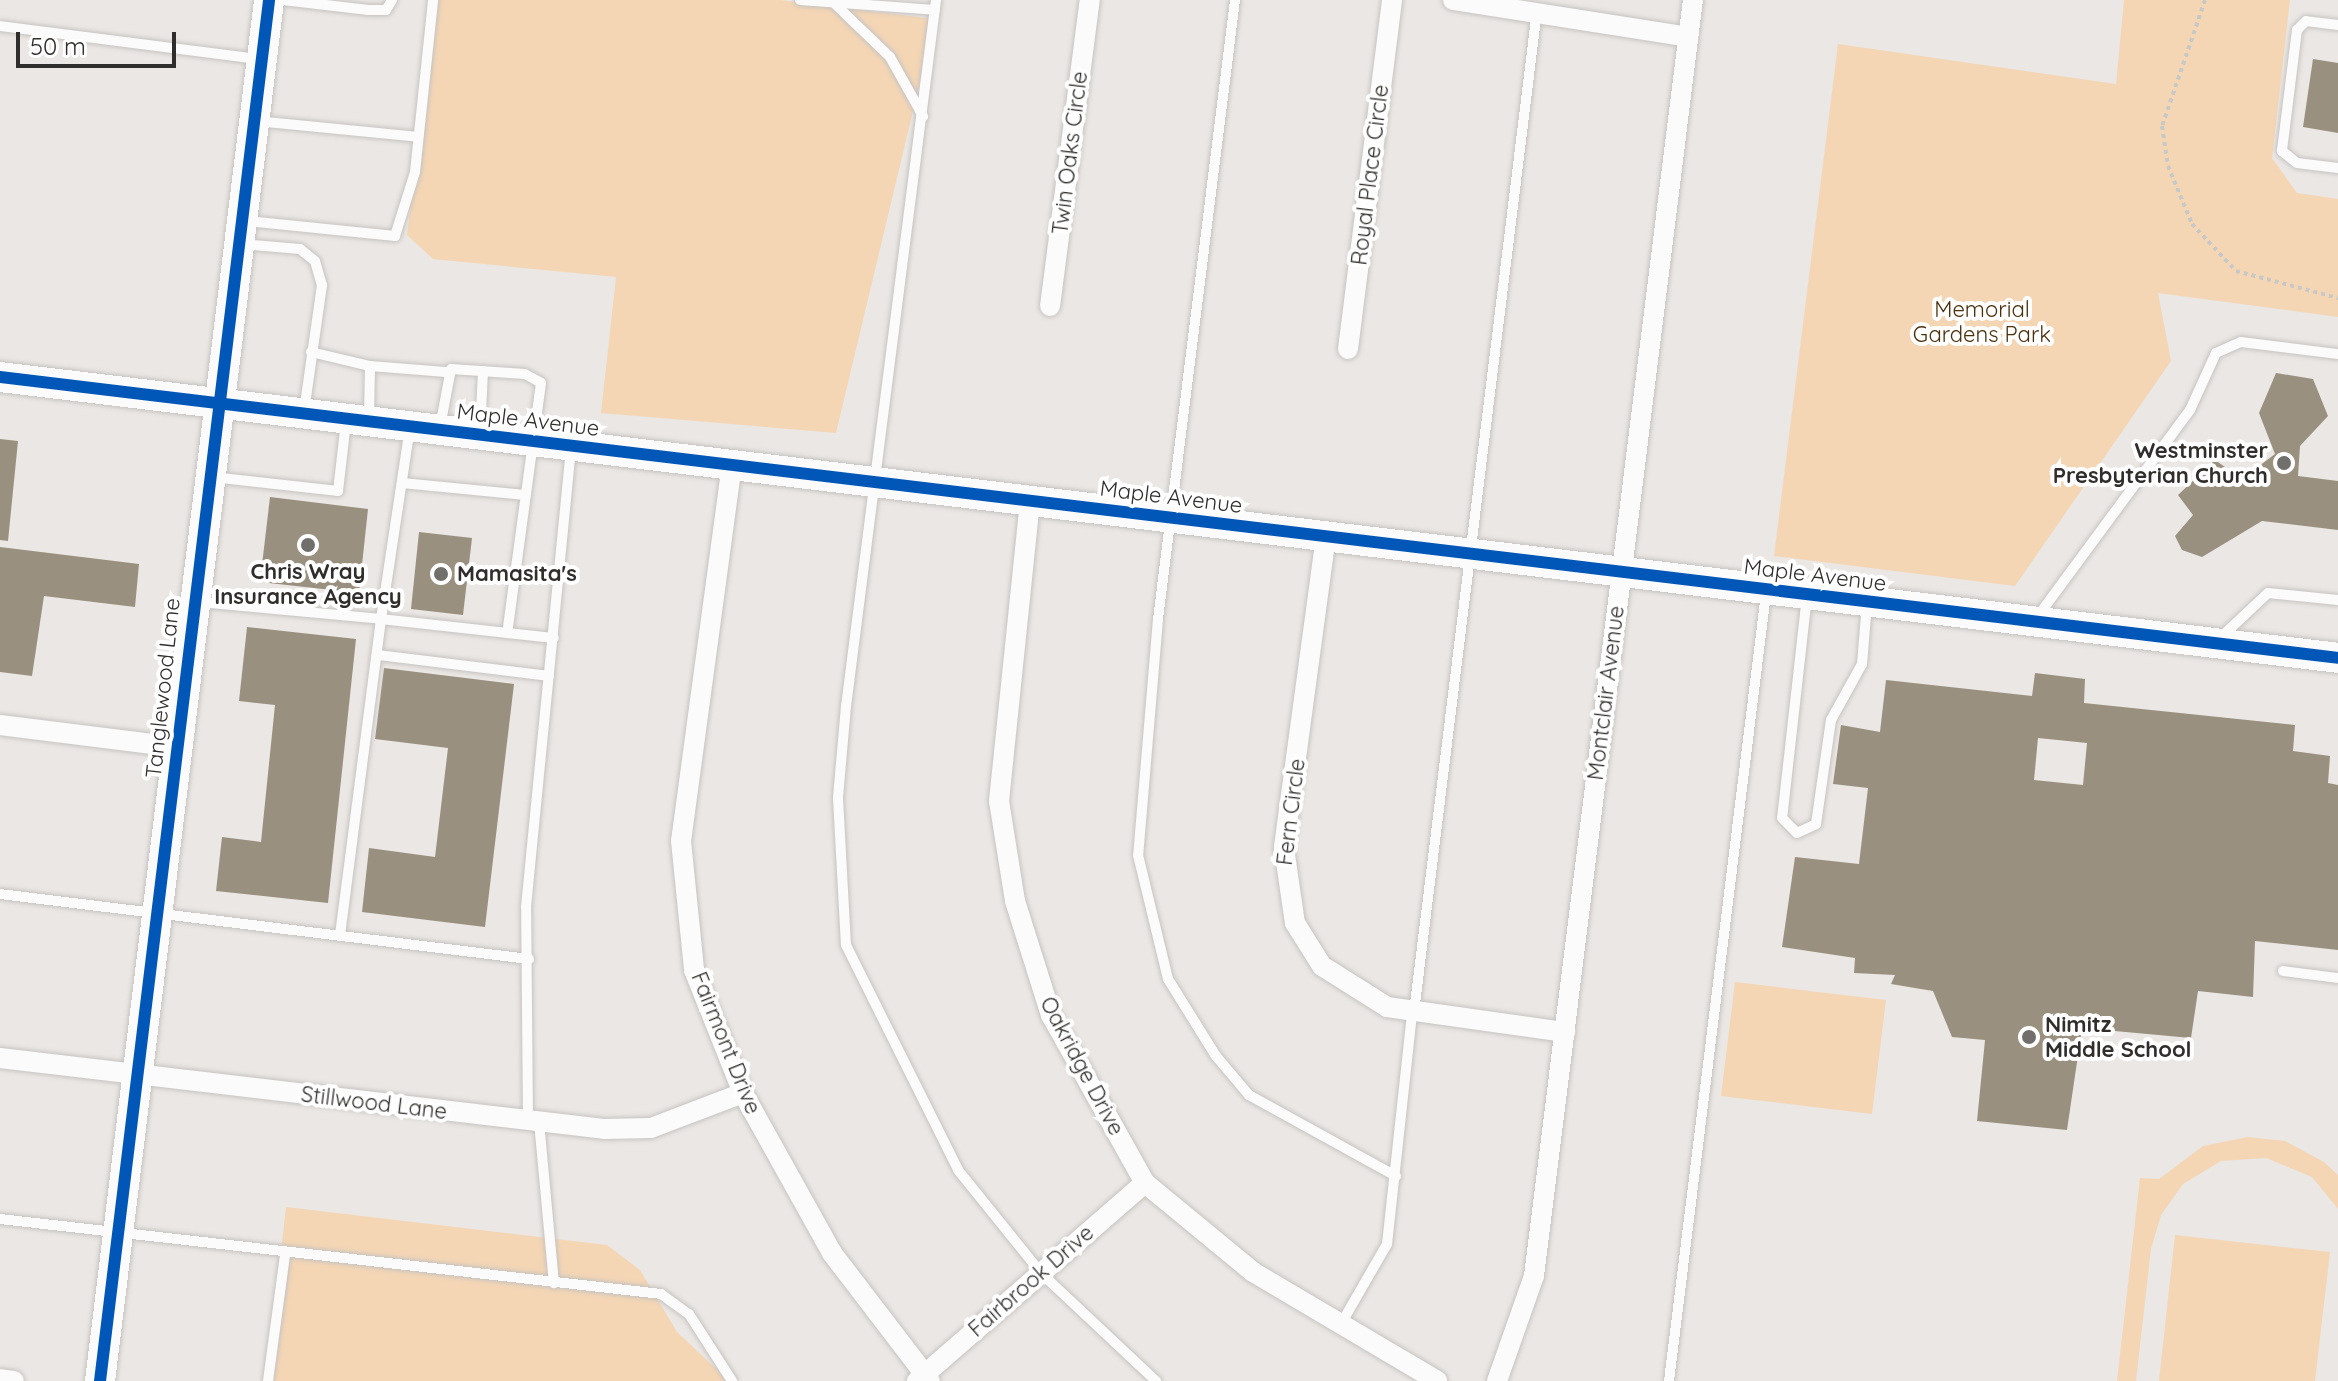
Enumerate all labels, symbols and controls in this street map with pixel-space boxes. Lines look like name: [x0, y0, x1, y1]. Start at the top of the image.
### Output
scale bar: [20, 16, 180, 66]
text: 50 m: [30, 31, 86, 61]
street label: Twin Oaks Circle: [1047, 70, 1093, 236]
street label: Royal Place Circle: [1346, 83, 1394, 267]
park label: Memorial Gardens Park: [1913, 296, 2051, 348]
street label: Maple Avenue: [455, 398, 601, 442]
place label: Westminster Presbyterian Church: [2053, 437, 2268, 488]
marker: Westminster Presbyterian Church: [2275, 454, 2293, 472]
street label: Maple Avenue: [1098, 475, 1244, 519]
marker: Chris Wray Insurance Agency: [299, 536, 317, 554]
street label: Maple Avenue: [1742, 553, 1888, 597]
place label: Chris Wray Insurance Agency: [214, 558, 402, 610]
place label: Mamasita's: [457, 561, 577, 587]
marker: Mamasita's: [432, 565, 450, 583]
street label: Tanglewood Lane: [140, 597, 186, 779]
street label: Montclair Avenue: [1582, 604, 1630, 782]
street label: Fern Circle: [1271, 757, 1311, 867]
street label: Fairmont Drive: [685, 968, 767, 1118]
street label: Oakridge Drive: [1034, 992, 1130, 1140]
place label: Nimitz Middle School: [2045, 1011, 2192, 1062]
marker: Nimitz Middle School: [2020, 1028, 2038, 1046]
street label: Stillwood Lane: [299, 1081, 449, 1125]
street label: Fairbrook Drive: [963, 1219, 1099, 1343]

